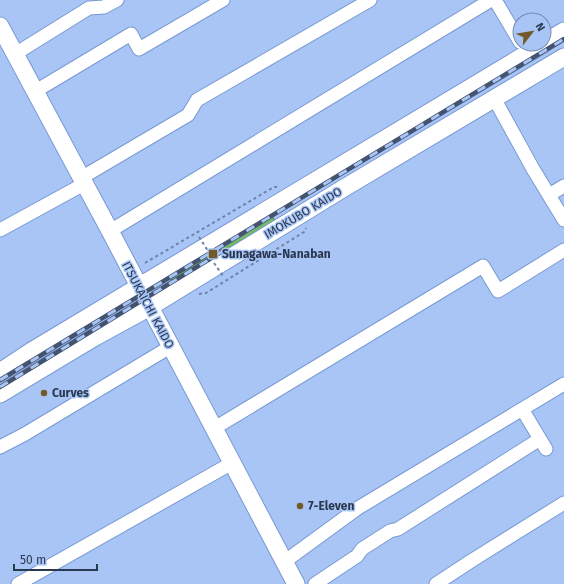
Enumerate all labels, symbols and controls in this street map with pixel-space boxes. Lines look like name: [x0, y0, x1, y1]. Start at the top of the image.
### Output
north arrow: [512, 12, 552, 52]
text: N: [533, 21, 548, 34]
street label: IMOKUBO KAIDO: [262, 184, 344, 242]
place label: Sunagawa-Nanaban: [222, 247, 331, 261]
marker: Sunagawa-Nanaban: [207, 248, 219, 260]
street label: ITSUKAICHI KAIDO: [119, 259, 177, 351]
place label: Curves: [52, 386, 89, 400]
marker: Curves: [39, 388, 49, 398]
place label: 7-Eleven: [308, 499, 354, 513]
marker: 7-Eleven: [295, 501, 305, 511]
scale bar: [14, 546, 97, 572]
text: 50 m: [20, 553, 46, 567]

